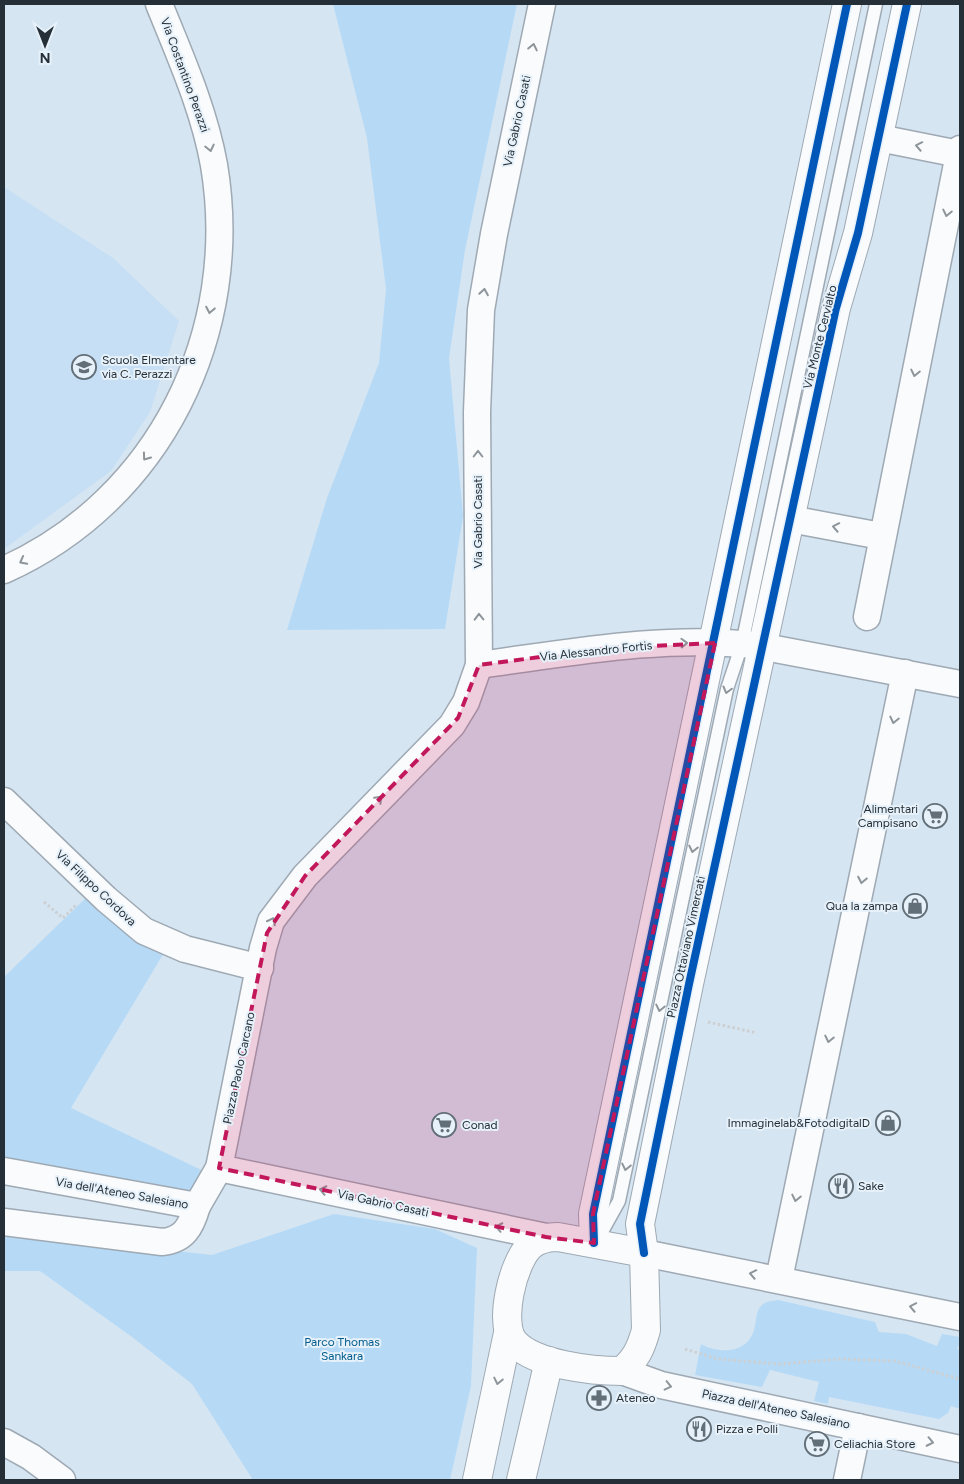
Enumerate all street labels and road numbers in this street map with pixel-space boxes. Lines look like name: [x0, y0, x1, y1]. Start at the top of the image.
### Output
street label: Via Costantino Perazzi: [158, 16, 212, 134]
street label: Via Gabrio Casati: [500, 74, 534, 168]
street label: Via Monte Cervialto: [800, 284, 840, 390]
street label: Via Gabrio Casati: [471, 475, 485, 569]
street label: Via Alessandro Fortis: [539, 638, 653, 664]
street label: Via Filippo Cordova: [53, 847, 139, 929]
street label: Piazza Ottaviano Vimercati: [664, 875, 708, 1019]
street label: Piazza Paolo Carcano: [220, 1011, 258, 1125]
street label: Via dell'Ateneo Salesiano: [54, 1174, 190, 1212]
street label: Via Gabrio Casati: [336, 1186, 430, 1220]
street label: Piazza dell'Ateneo Salesiano: [701, 1386, 851, 1432]

